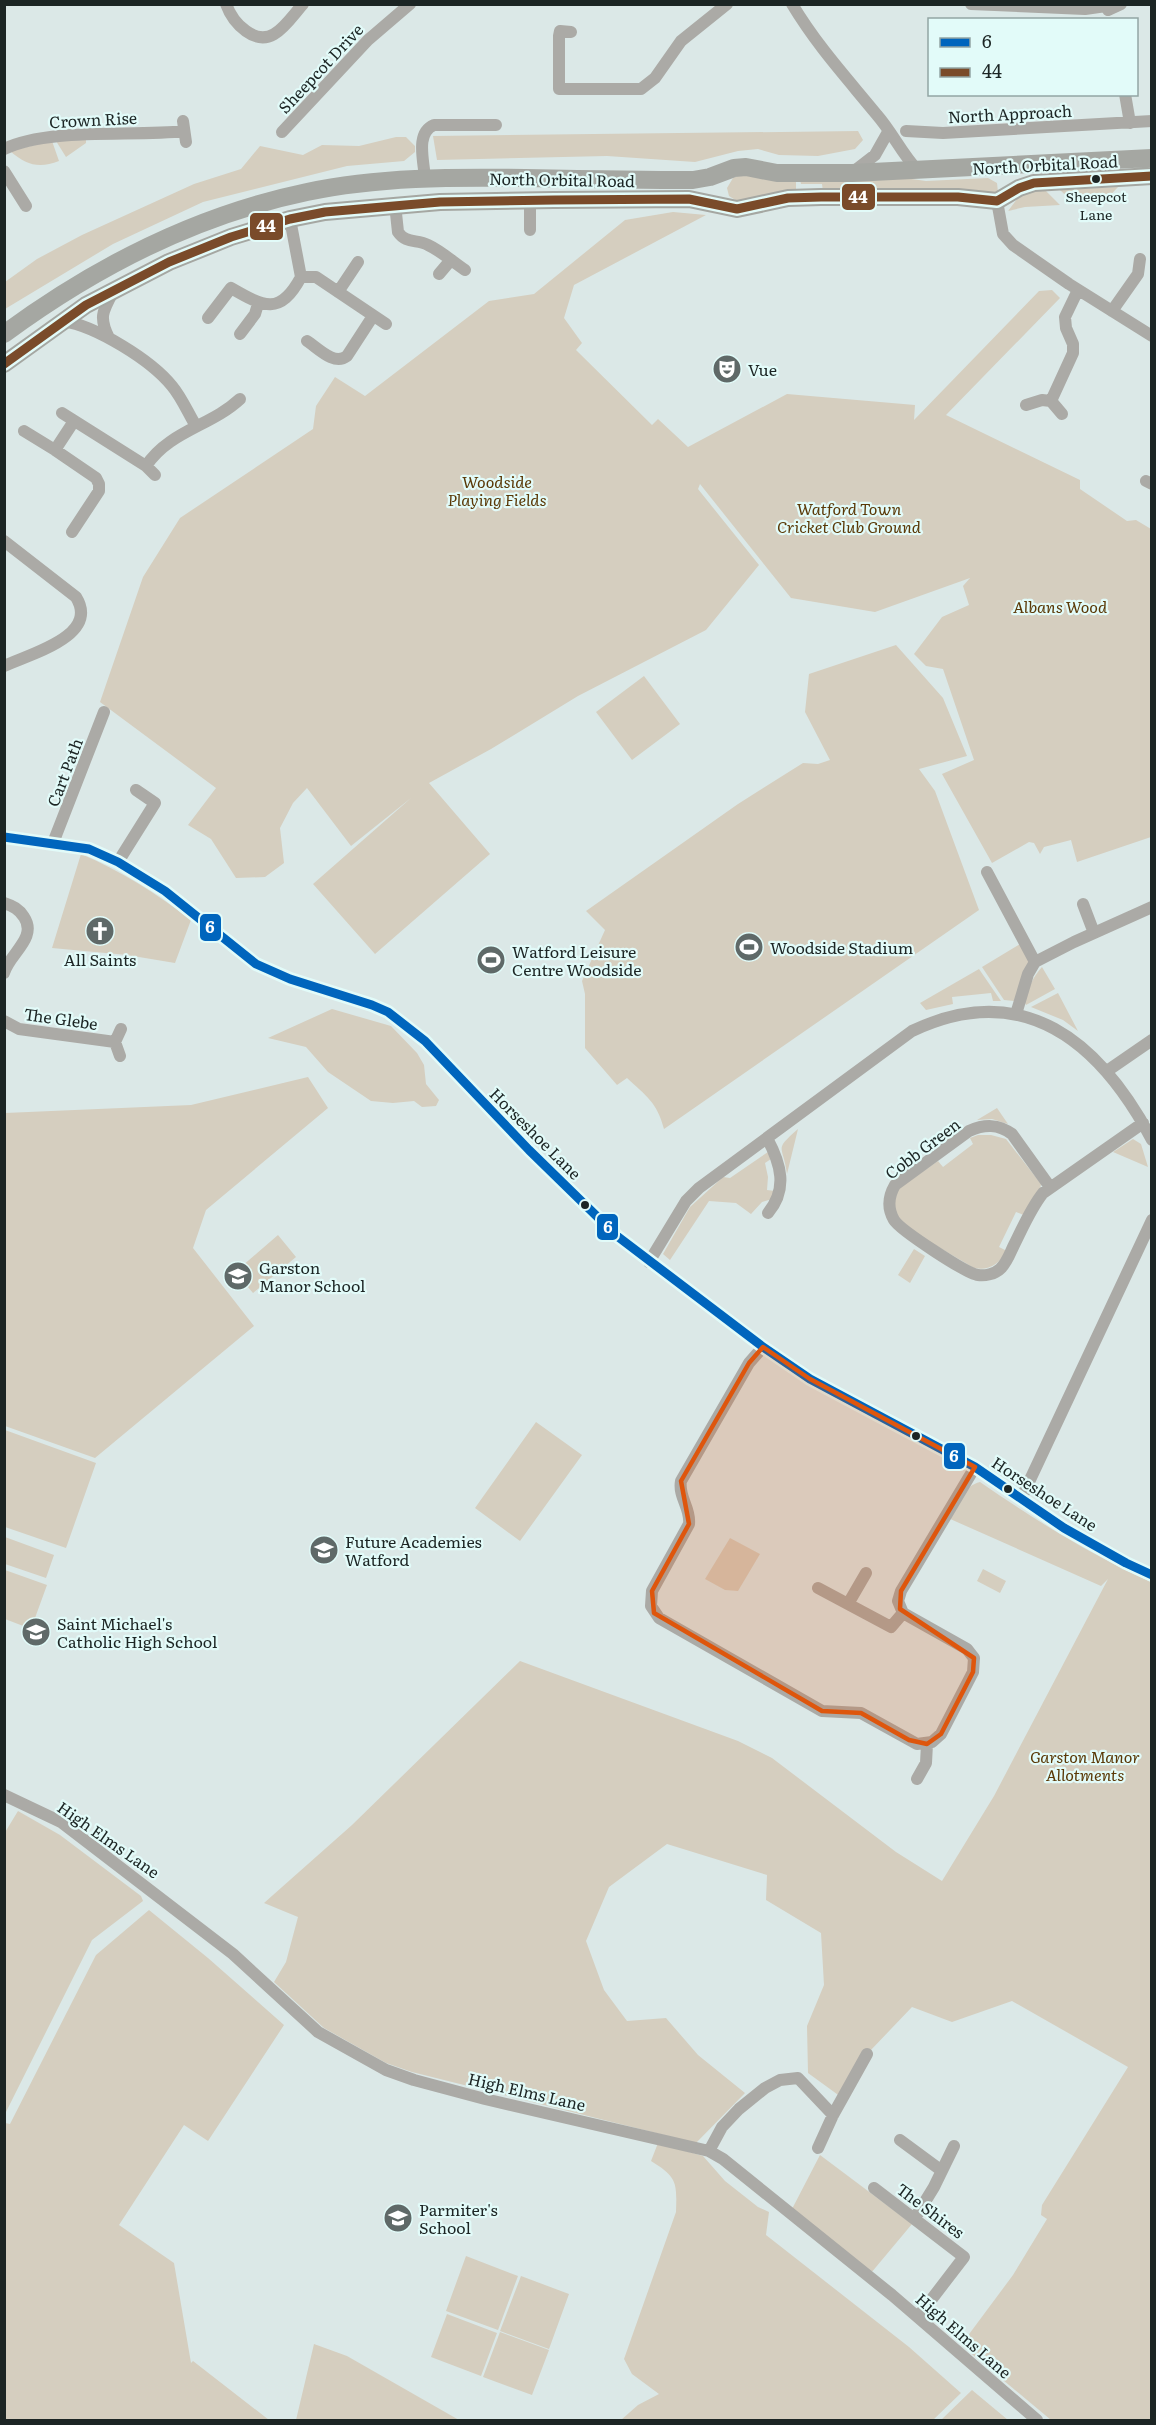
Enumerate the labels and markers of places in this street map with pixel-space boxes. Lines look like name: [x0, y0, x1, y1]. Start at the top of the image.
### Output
marker: Sheepcot Lane: [1090, 173, 1102, 185]
place label: Sheepcot Lane: [1065, 186, 1127, 224]
theatre icon: Vue: [711, 353, 743, 385]
place label: Vue: [748, 357, 777, 381]
church icon: All Saints: [84, 915, 116, 947]
sports icon: Woodside Stadium: [733, 931, 765, 963]
place label: Woodside Stadium: [770, 935, 914, 959]
place label: Watford Leisure Centre Woodside: [512, 939, 642, 981]
sports icon: Watford Leisure Centre Woodside: [475, 944, 507, 976]
place label: All Saints: [64, 947, 136, 971]
unlabelled marker: [579, 1199, 591, 1211]
place label: Garston Manor School: [259, 1255, 365, 1297]
school or university icon: Garston Manor School: [222, 1260, 254, 1292]
unlabelled marker: [910, 1430, 922, 1442]
unlabelled marker: [1002, 1483, 1014, 1495]
place label: Future Academies Watford: [345, 1529, 482, 1571]
school or university icon: Future Academies Watford: [308, 1534, 340, 1566]
place label: Saint Michael's Catholic High School: [57, 1611, 217, 1653]
school or university icon: Saint Michael's Catholic High School: [20, 1616, 52, 1648]
place label: Parmiter's School: [419, 2197, 498, 2239]
school or university icon: Parmiter's School: [382, 2202, 414, 2234]

